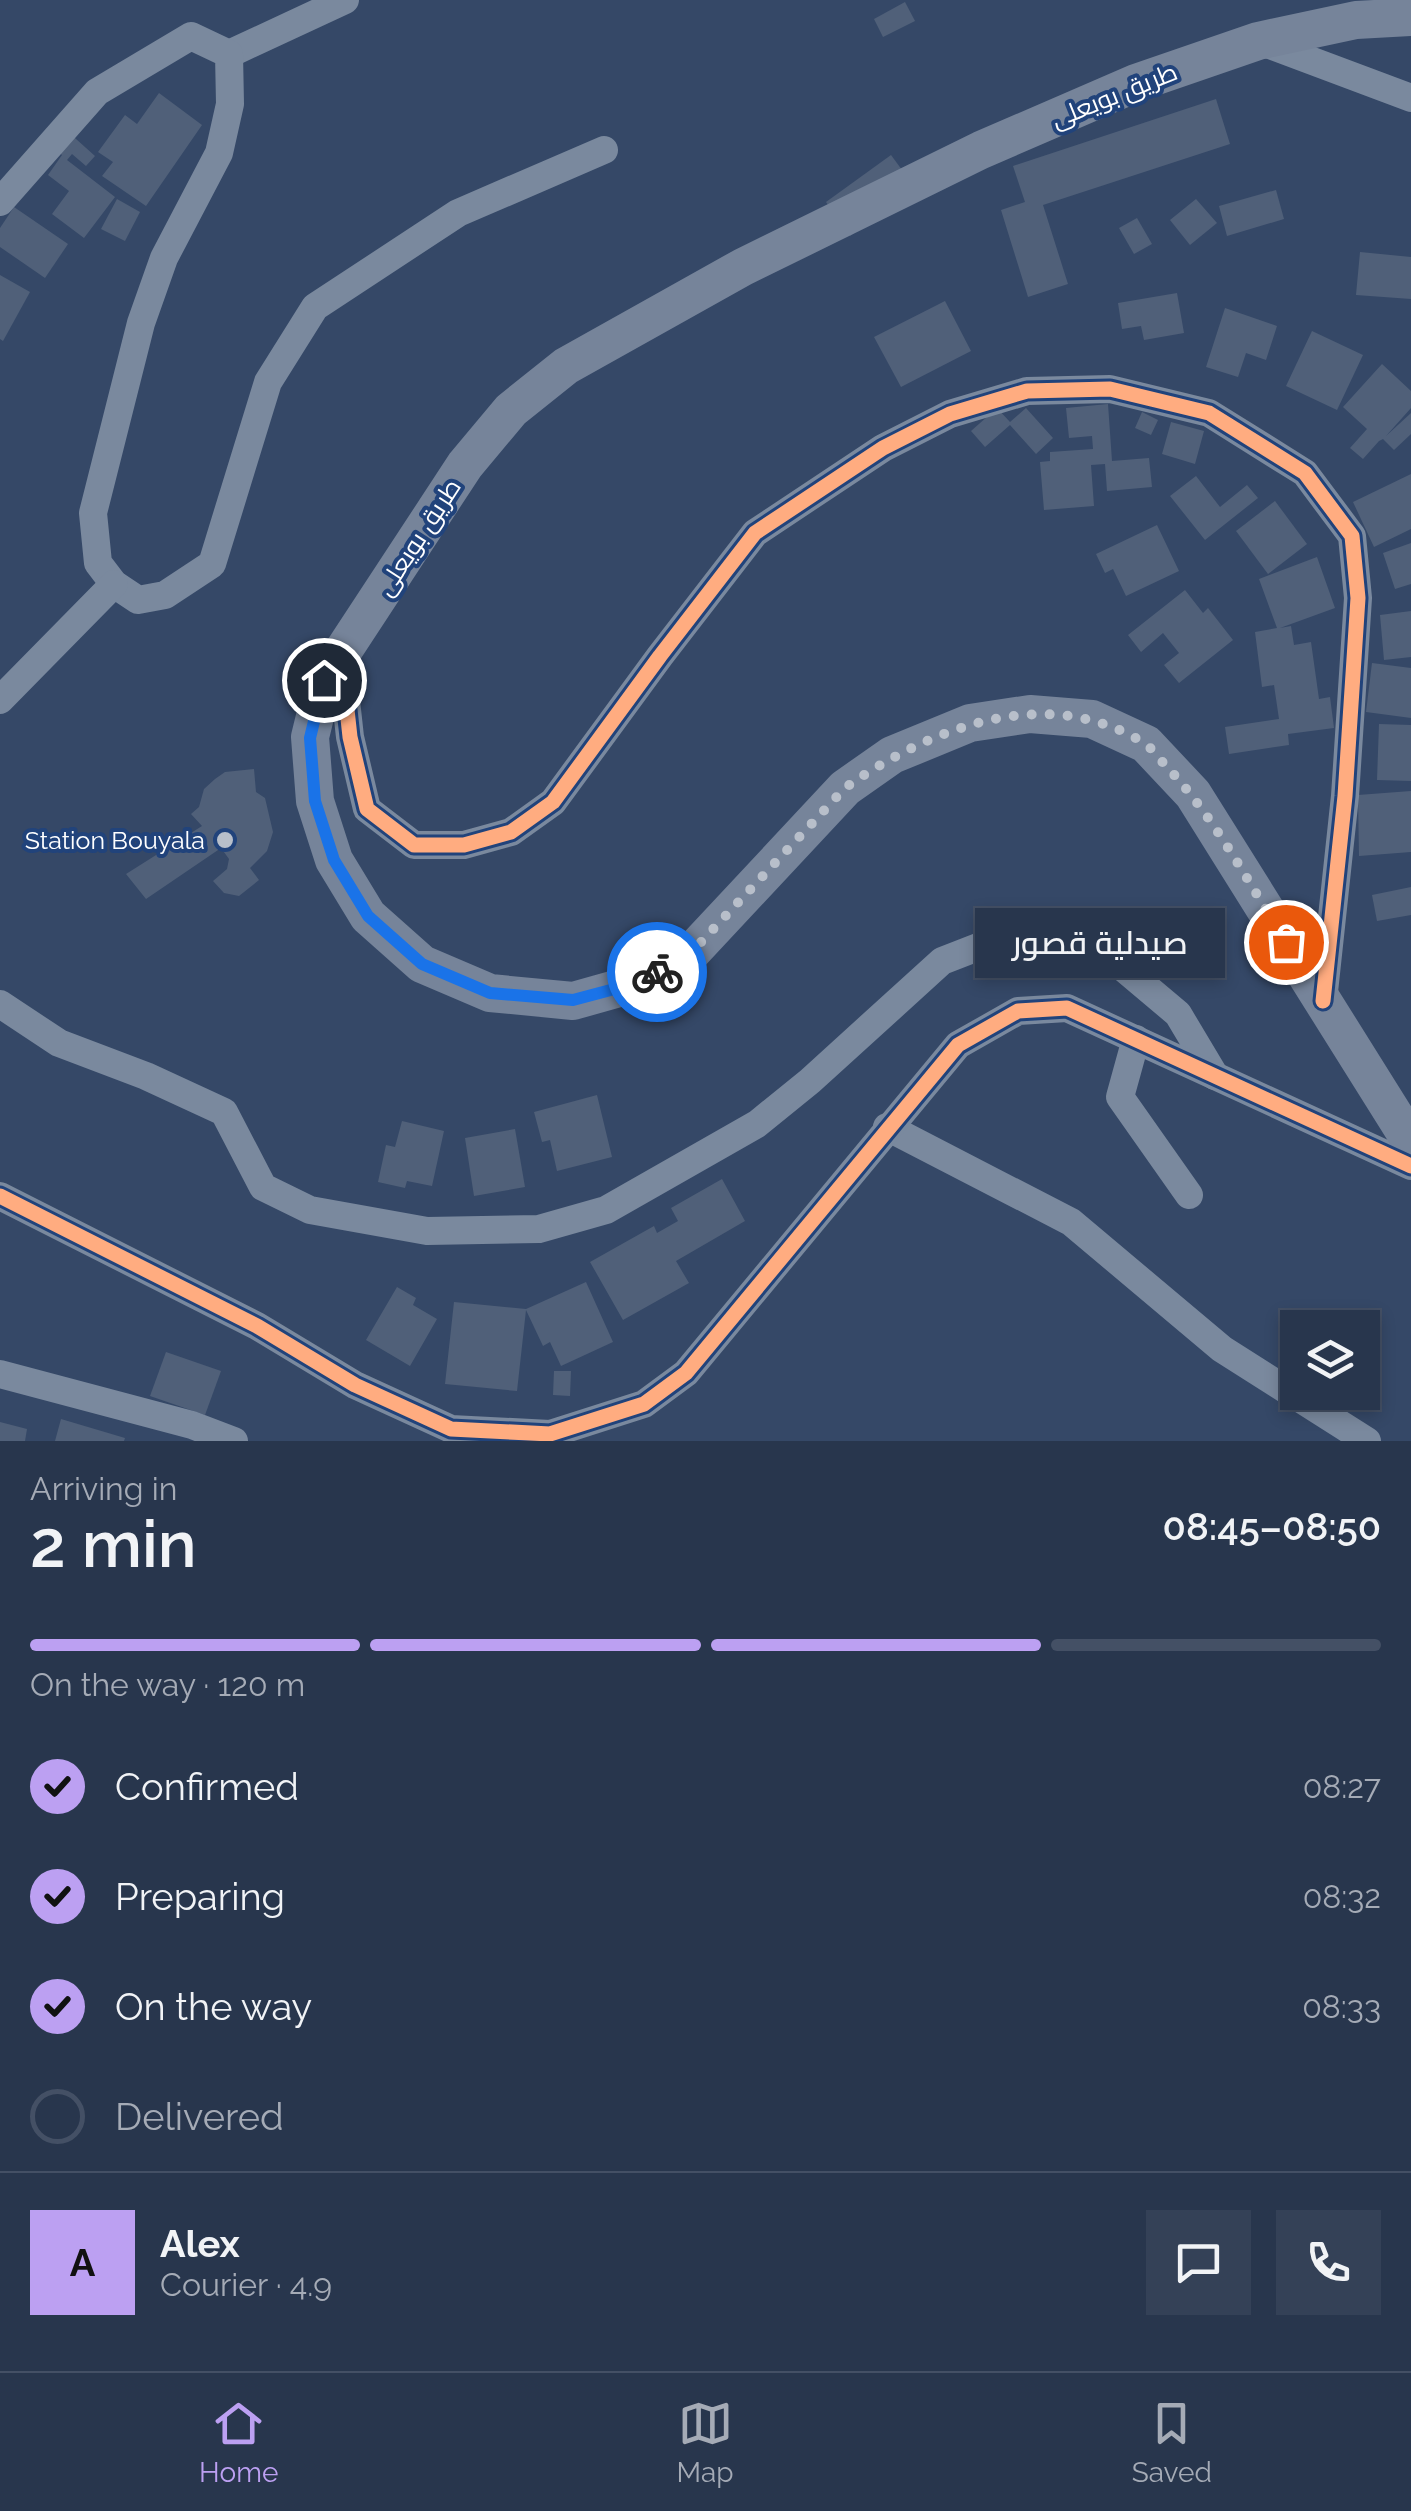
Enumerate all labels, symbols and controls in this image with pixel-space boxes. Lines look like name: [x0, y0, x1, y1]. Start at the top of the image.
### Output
street label: طريق بويعلى: [1046, 56, 1182, 135]
street label: طريق بويعلى: [369, 473, 468, 602]
pin: [282, 638, 367, 723]
icon: home: [297, 653, 352, 708]
place label: Station Bouyala: [25, 825, 205, 855]
marker: Station Bouyala: [214, 829, 236, 851]
pin: [1244, 900, 1329, 985]
callout: صيدلية قصور: [976, 907, 1226, 977]
icon: bag: [1259, 915, 1314, 970]
courier: [607, 922, 707, 1022]
text: صيدلية قصور: [1012, 924, 1188, 961]
icon: bike: [630, 945, 685, 1000]
map controls: [1280, 1310, 1380, 1410]
button: layers: [1280, 1310, 1380, 1410]
text: Arriving in: [30, 1470, 177, 1507]
text: 08:45–08:50: [1163, 1504, 1381, 1549]
text: 2 min: [30, 1506, 197, 1582]
text: On the way · 120 m: [30, 1666, 305, 1703]
icon: check: [30, 1759, 85, 1814]
text: Confirmed: [115, 1764, 299, 1809]
text: 08:27: [1303, 1768, 1381, 1805]
icon: check: [30, 1869, 85, 1924]
text: Preparing: [115, 1874, 285, 1919]
text: 08:32: [1303, 1878, 1381, 1915]
icon: check: [30, 1979, 85, 2034]
text: On the way: [115, 1984, 312, 2029]
text: 08:33: [1302, 1988, 1381, 2025]
text: Delivered: [115, 2094, 284, 2139]
button: chat: [1146, 2210, 1251, 2315]
button: phone: [1276, 2210, 1381, 2315]
text: Alex: [160, 2221, 240, 2266]
text: A: [70, 2240, 95, 2285]
text: Courier · 4.9: [160, 2266, 332, 2303]
tab: Home: [199, 2396, 278, 2489]
tab: Map: [677, 2396, 734, 2489]
tab: Saved: [1132, 2396, 1212, 2489]

